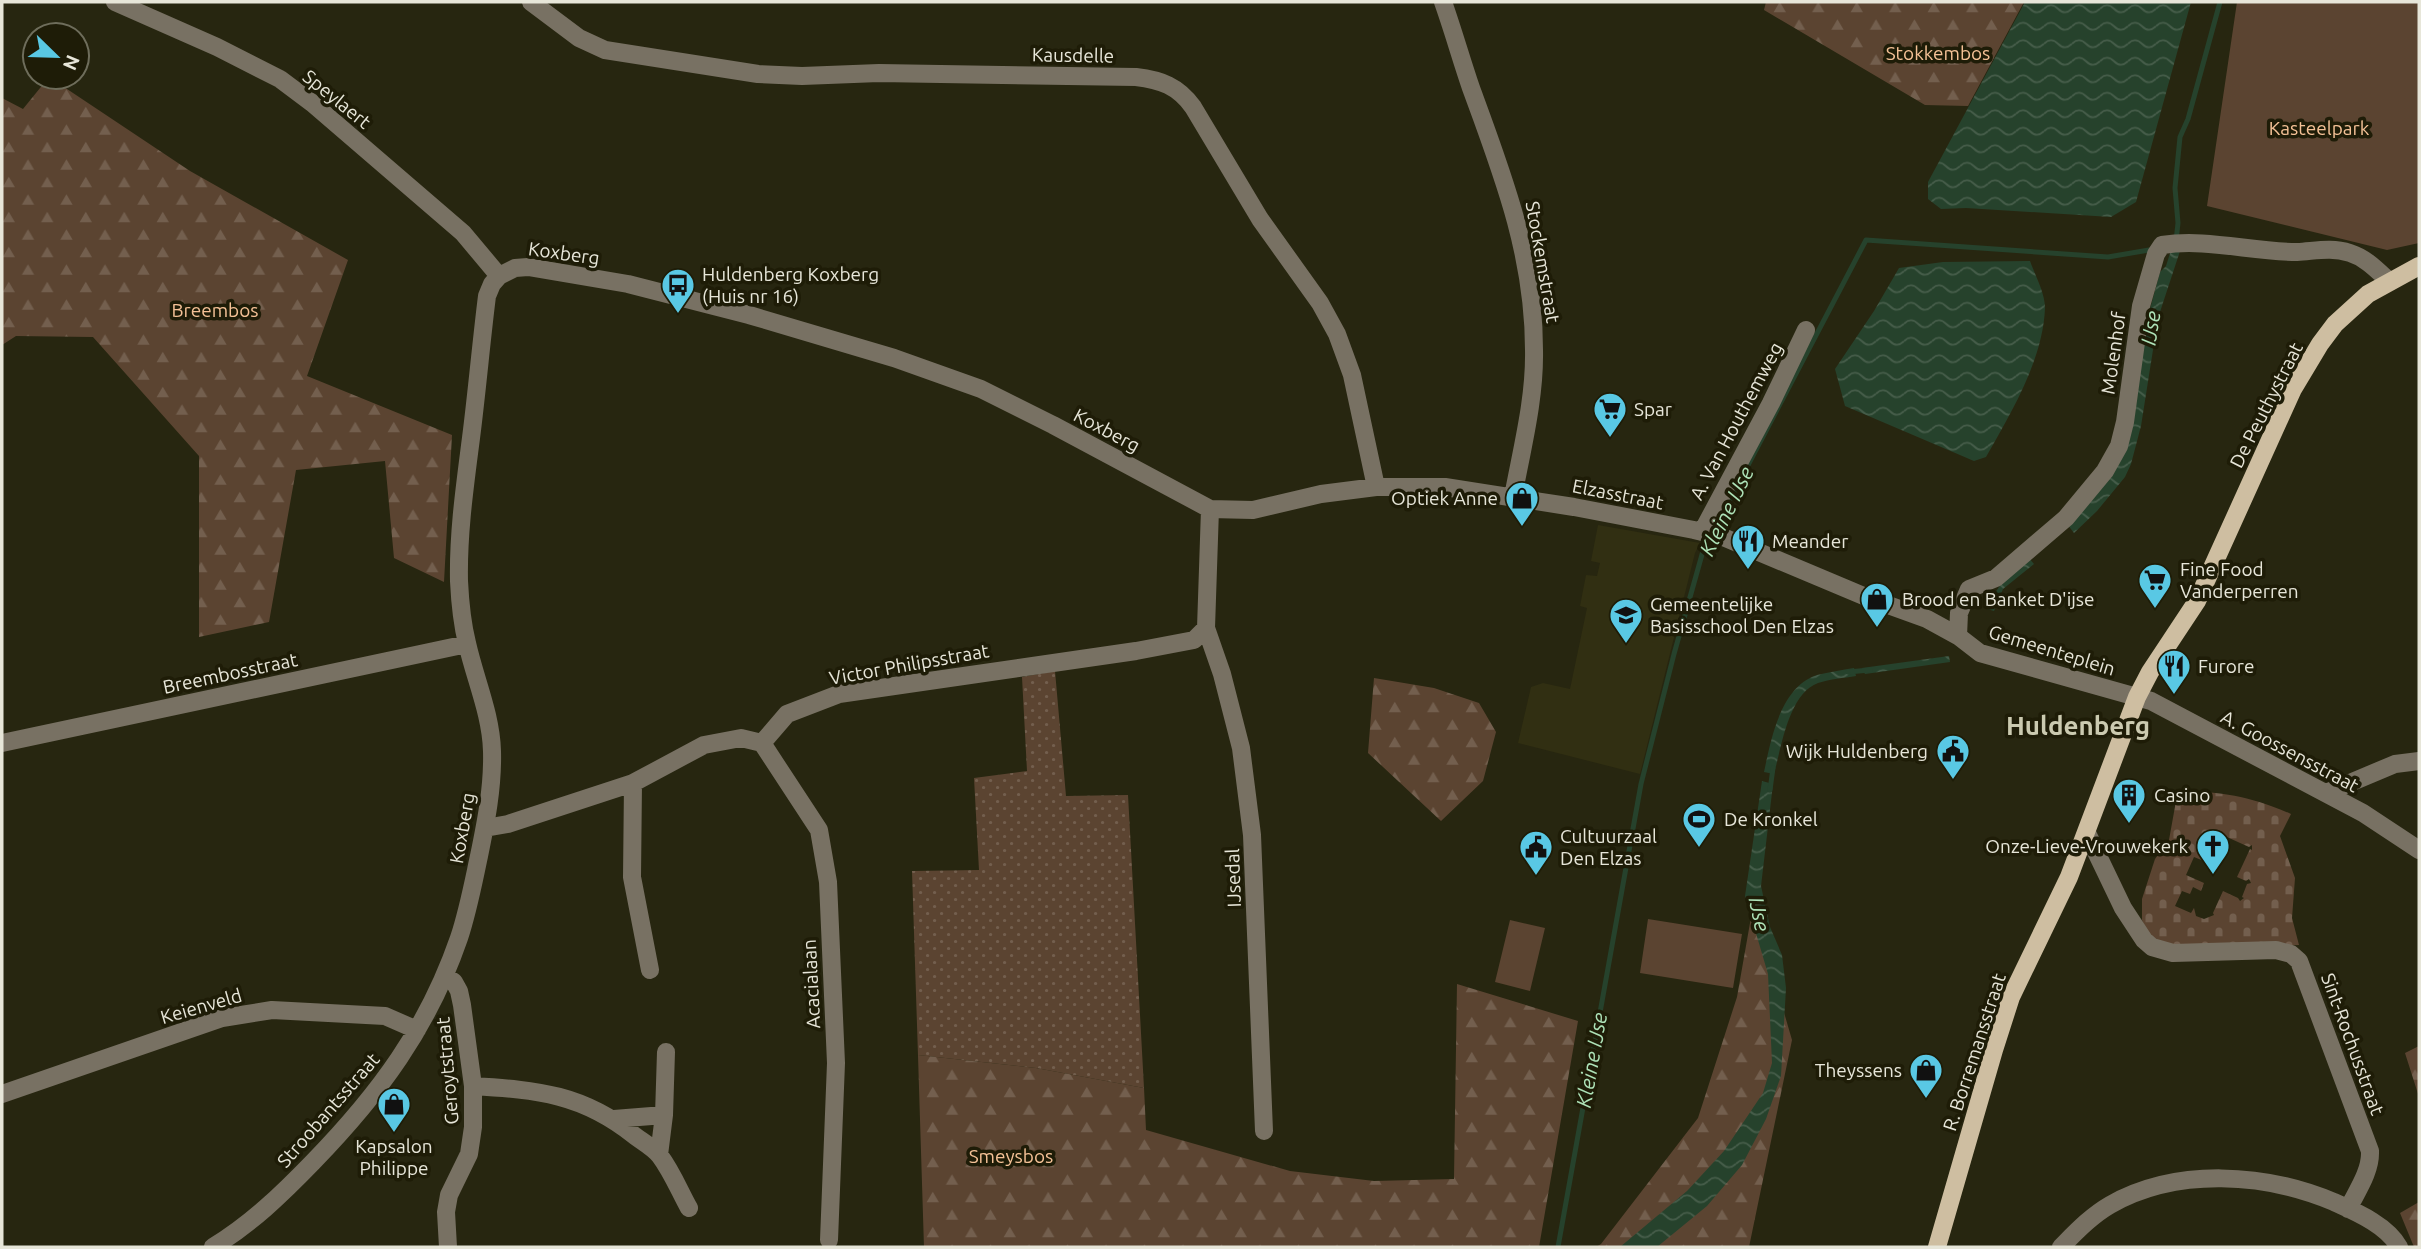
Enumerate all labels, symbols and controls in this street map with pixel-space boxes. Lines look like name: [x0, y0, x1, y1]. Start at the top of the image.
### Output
north arrow: [21, 21, 91, 91]
park label: Stokkembos: [1886, 42, 1990, 64]
street label: Kausdelle: [1032, 43, 1114, 67]
text: N: [59, 52, 85, 73]
street label: Speylaert: [299, 65, 376, 133]
park label: Kasteelpark: [2269, 117, 2370, 139]
street label: Stockemstraat: [1521, 199, 1565, 325]
street label: Koxberg: [527, 237, 601, 269]
place label: Huldenberg Koxberg (Huis nr 16): [702, 263, 879, 307]
bus stop icon: Huldenberg Koxberg (Huis nr 16): [659, 266, 697, 315]
park label: Breembos: [171, 299, 259, 321]
water label: IJse: [2135, 309, 2165, 347]
street label: Molenhof: [2096, 310, 2130, 396]
street label: De Peuthystraat: [2225, 338, 2307, 471]
street label: A. Van Houthemweg: [1685, 339, 1787, 503]
supermarket icon: Spar: [1591, 390, 1629, 439]
place label: Spar: [1634, 398, 1672, 420]
street label: Koxberg: [1070, 403, 1144, 457]
water label: Kleine IJse: [1694, 462, 1758, 559]
street label: Elzasstraat: [1571, 474, 1666, 514]
shop icon: Optiek Anne: [1503, 479, 1541, 528]
place label: Optiek Anne: [1391, 487, 1498, 509]
restaurant icon: Meander: [1729, 522, 1767, 571]
place label: Meander: [1772, 530, 1848, 552]
place label: Fine Food Vanderperren: [2180, 558, 2298, 602]
supermarket icon: Fine Food Vanderperren: [2136, 561, 2174, 610]
shop icon: Brood en Banket D'ijse: [1858, 580, 1896, 629]
place label: Brood en Banket D'ijse: [1902, 588, 2095, 610]
place label: Gemeentelijke Basisschool Den Elzas: [1650, 593, 1834, 637]
school or university icon: Gemeentelijke Basisschool Den Elzas: [1607, 596, 1645, 645]
street label: Gemeenteplein: [1986, 620, 2118, 680]
street label: Victor Philipsstraat: [827, 639, 991, 689]
restaurant icon: Furore: [2155, 647, 2193, 696]
street label: Breembosstraat: [161, 648, 300, 698]
place label: Furore: [2198, 655, 2255, 677]
street label: A. Goossensstraat: [2217, 705, 2363, 797]
district label: Huldenberg: [2006, 711, 2150, 740]
public building icon: Wijk Huldenberg: [1934, 732, 1972, 781]
place label: Wijk Huldenberg: [1786, 740, 1928, 762]
building icon: Casino: [2110, 776, 2148, 825]
place label: Casino: [2154, 784, 2210, 806]
street label: Koxberg: [445, 791, 479, 865]
sports icon: De Kronkel: [1680, 800, 1718, 849]
place label: De Kronkel: [1724, 808, 1818, 830]
place label: Cultuurzaal Den Elzas: [1560, 825, 1657, 869]
church icon: Onze-Lieve-Vrouwekerk: [2194, 827, 2232, 876]
public building icon: Cultuurzaal Den Elzas: [1517, 828, 1555, 877]
place label: Onze-Lieve-Vrouwekerk: [1985, 835, 2188, 857]
street label: IJsedal: [1221, 848, 1245, 908]
water label: IJse: [1745, 895, 1775, 934]
street label: Acacialaan: [798, 939, 824, 1029]
street label: R. Borremansstraat: [1938, 970, 2010, 1134]
street label: Sint-Rochusstraat: [2317, 970, 2389, 1118]
street label: Keienveld: [158, 984, 244, 1028]
water label: Kleine IJse: [1571, 1010, 1611, 1109]
street label: Geroytstraat: [431, 1016, 463, 1126]
street label: Stroobantsstraat: [272, 1048, 384, 1172]
shop icon: Theyssens: [1907, 1051, 1945, 1100]
place label: Theyssens: [1815, 1059, 1902, 1081]
shop icon: Kapsalon Philippe: [375, 1085, 413, 1134]
place label: Kapsalon Philippe: [355, 1135, 433, 1179]
park label: Smeysbos: [969, 1145, 1053, 1167]

